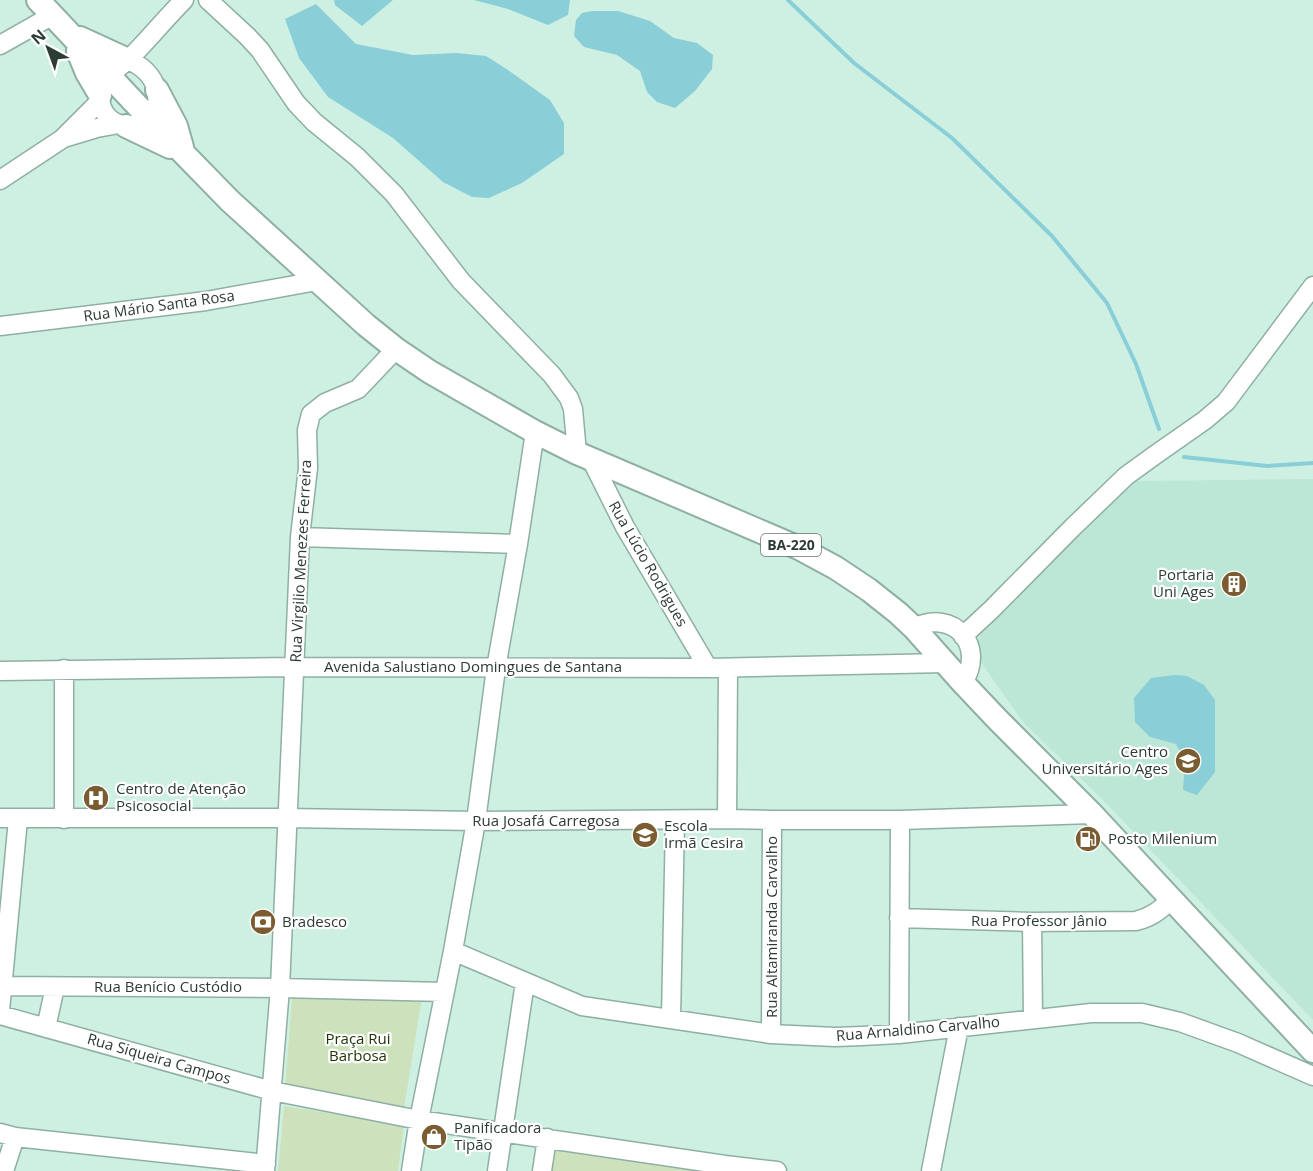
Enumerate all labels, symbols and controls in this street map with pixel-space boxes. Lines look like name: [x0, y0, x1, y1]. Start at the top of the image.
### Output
north arrow: [18, 18, 78, 78]
text: N: [26, 24, 50, 49]
street label: Rua Mário Santa Rosa: [82, 284, 236, 326]
street label: Rua Virgilio Menezes Ferreira: [285, 459, 315, 663]
street label: Rua Lúcio Rodrigues: [605, 497, 693, 630]
road number: BA-220: [761, 534, 821, 556]
place label: Portaria Uni Ages: [1153, 564, 1214, 601]
building icon: Portaria Uni Ages: [1219, 569, 1249, 599]
street label: Avenida Salustiano Domingues de Santana: [324, 656, 622, 676]
place label: Centro Universitário Ages: [1041, 741, 1168, 778]
school or university icon: Centro Universitário Ages: [1173, 746, 1203, 776]
place label: Centro de Atenção Psicosocial: [116, 778, 246, 815]
hospital icon: Centro de Atenção Psicosocial: [81, 783, 111, 813]
street label: Rua Josafá Carregosa: [472, 810, 620, 830]
place label: Escola Irmã Cesira: [664, 815, 744, 852]
school or university icon: Escola Irmã Cesira: [630, 820, 660, 850]
fuel station icon: Posto Milenium: [1073, 824, 1103, 854]
place label: Posto Milenium: [1108, 828, 1217, 848]
street label: Rua Altamiranda Carvalho: [761, 836, 781, 1018]
bank icon: Bradesco: [248, 907, 278, 937]
street label: Rua Professor Jânio: [971, 910, 1107, 930]
place label: Bradesco: [282, 911, 347, 931]
street label: Rua Benício Custódio: [94, 976, 242, 996]
street label: Rua Arnaldino Carvalho: [835, 1011, 1001, 1045]
street label: Rua Siqueira Campos: [85, 1028, 233, 1088]
park label: Praça Rui Barbosa: [325, 1028, 391, 1065]
place label: Panificadora Tipão: [454, 1117, 541, 1154]
shop icon: Panificadora Tipão: [419, 1122, 449, 1152]

